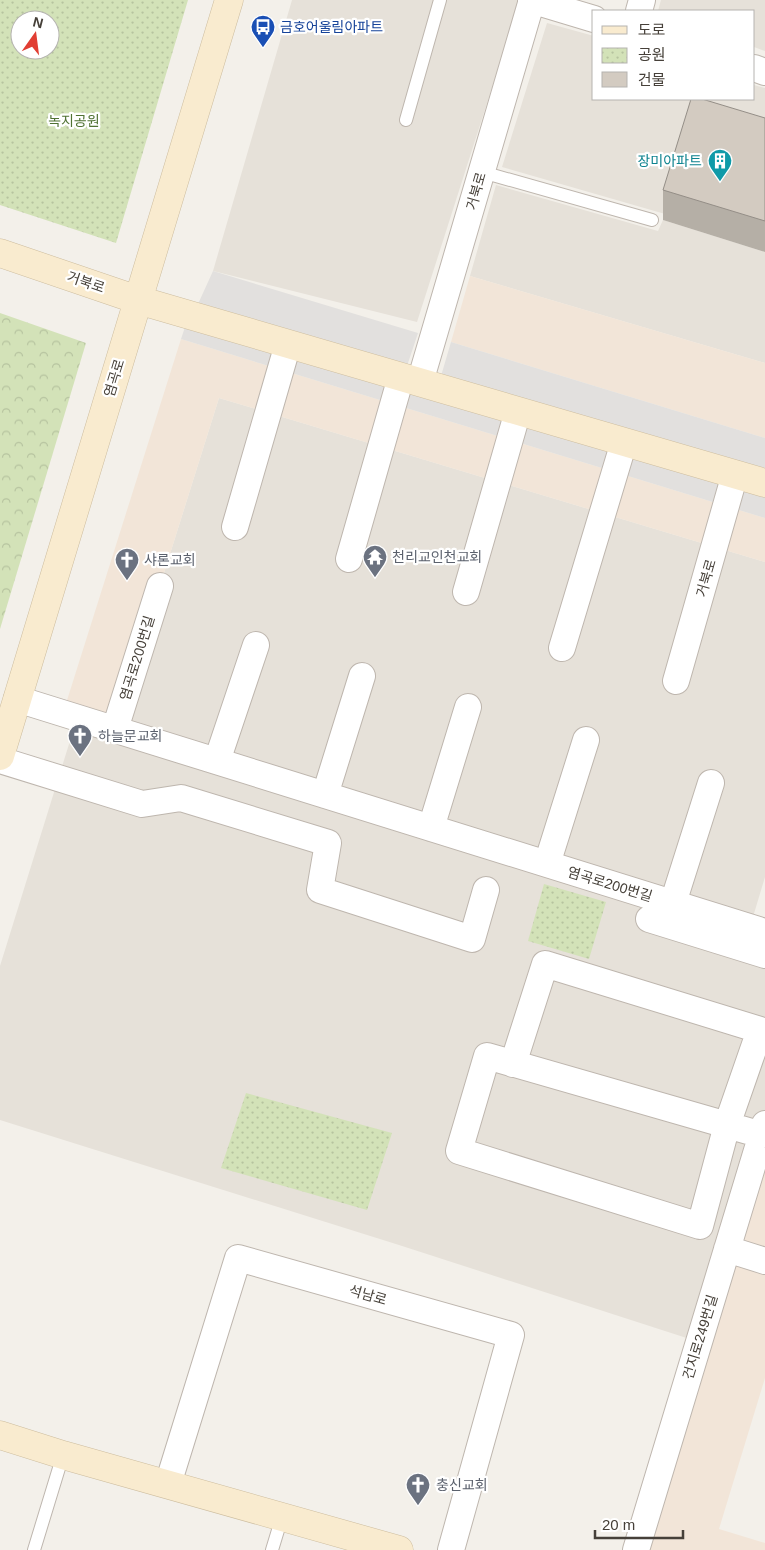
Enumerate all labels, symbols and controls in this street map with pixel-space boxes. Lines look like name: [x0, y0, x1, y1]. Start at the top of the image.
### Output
north arrow: [10, 10, 60, 60]
legend: [592, 10, 755, 100]
text: N: [31, 13, 45, 31]
bus stop icon: 금호어울림아파트: [250, 14, 276, 48]
place label: 금호어울림아파트: [280, 19, 383, 35]
text: 도로: [638, 21, 666, 38]
text: 공원: [638, 46, 666, 63]
text: 건물: [638, 71, 666, 88]
park label: 녹지공원: [48, 113, 100, 129]
building icon: 장미아파트: [707, 148, 733, 182]
place label: 장미아파트: [638, 153, 702, 169]
street label: 거북로: [463, 170, 489, 212]
street label: 거북로: [65, 268, 107, 296]
street label: 염곡로: [101, 357, 127, 399]
temple icon: 천리교인천교회: [362, 544, 388, 578]
church icon: 샤론교회: [114, 547, 140, 581]
place label: 천리교인천교회: [392, 549, 482, 565]
place label: 샤론교회: [144, 552, 196, 568]
street label: 거북로: [693, 557, 719, 599]
street label: 염곡로200번길: [117, 614, 157, 702]
church icon: 하늘문교회: [67, 723, 93, 757]
place label: 하늘문교회: [98, 728, 162, 744]
street label: 염곡로200번길: [566, 864, 654, 904]
street label: 석남로: [347, 1282, 389, 1308]
street label: 건지로249번길: [680, 1293, 720, 1381]
church icon: 충신교회: [405, 1472, 431, 1506]
place label: 충신교회: [436, 1477, 488, 1493]
scale bar: [595, 1508, 682, 1540]
text: 20 m: [602, 1516, 635, 1533]

